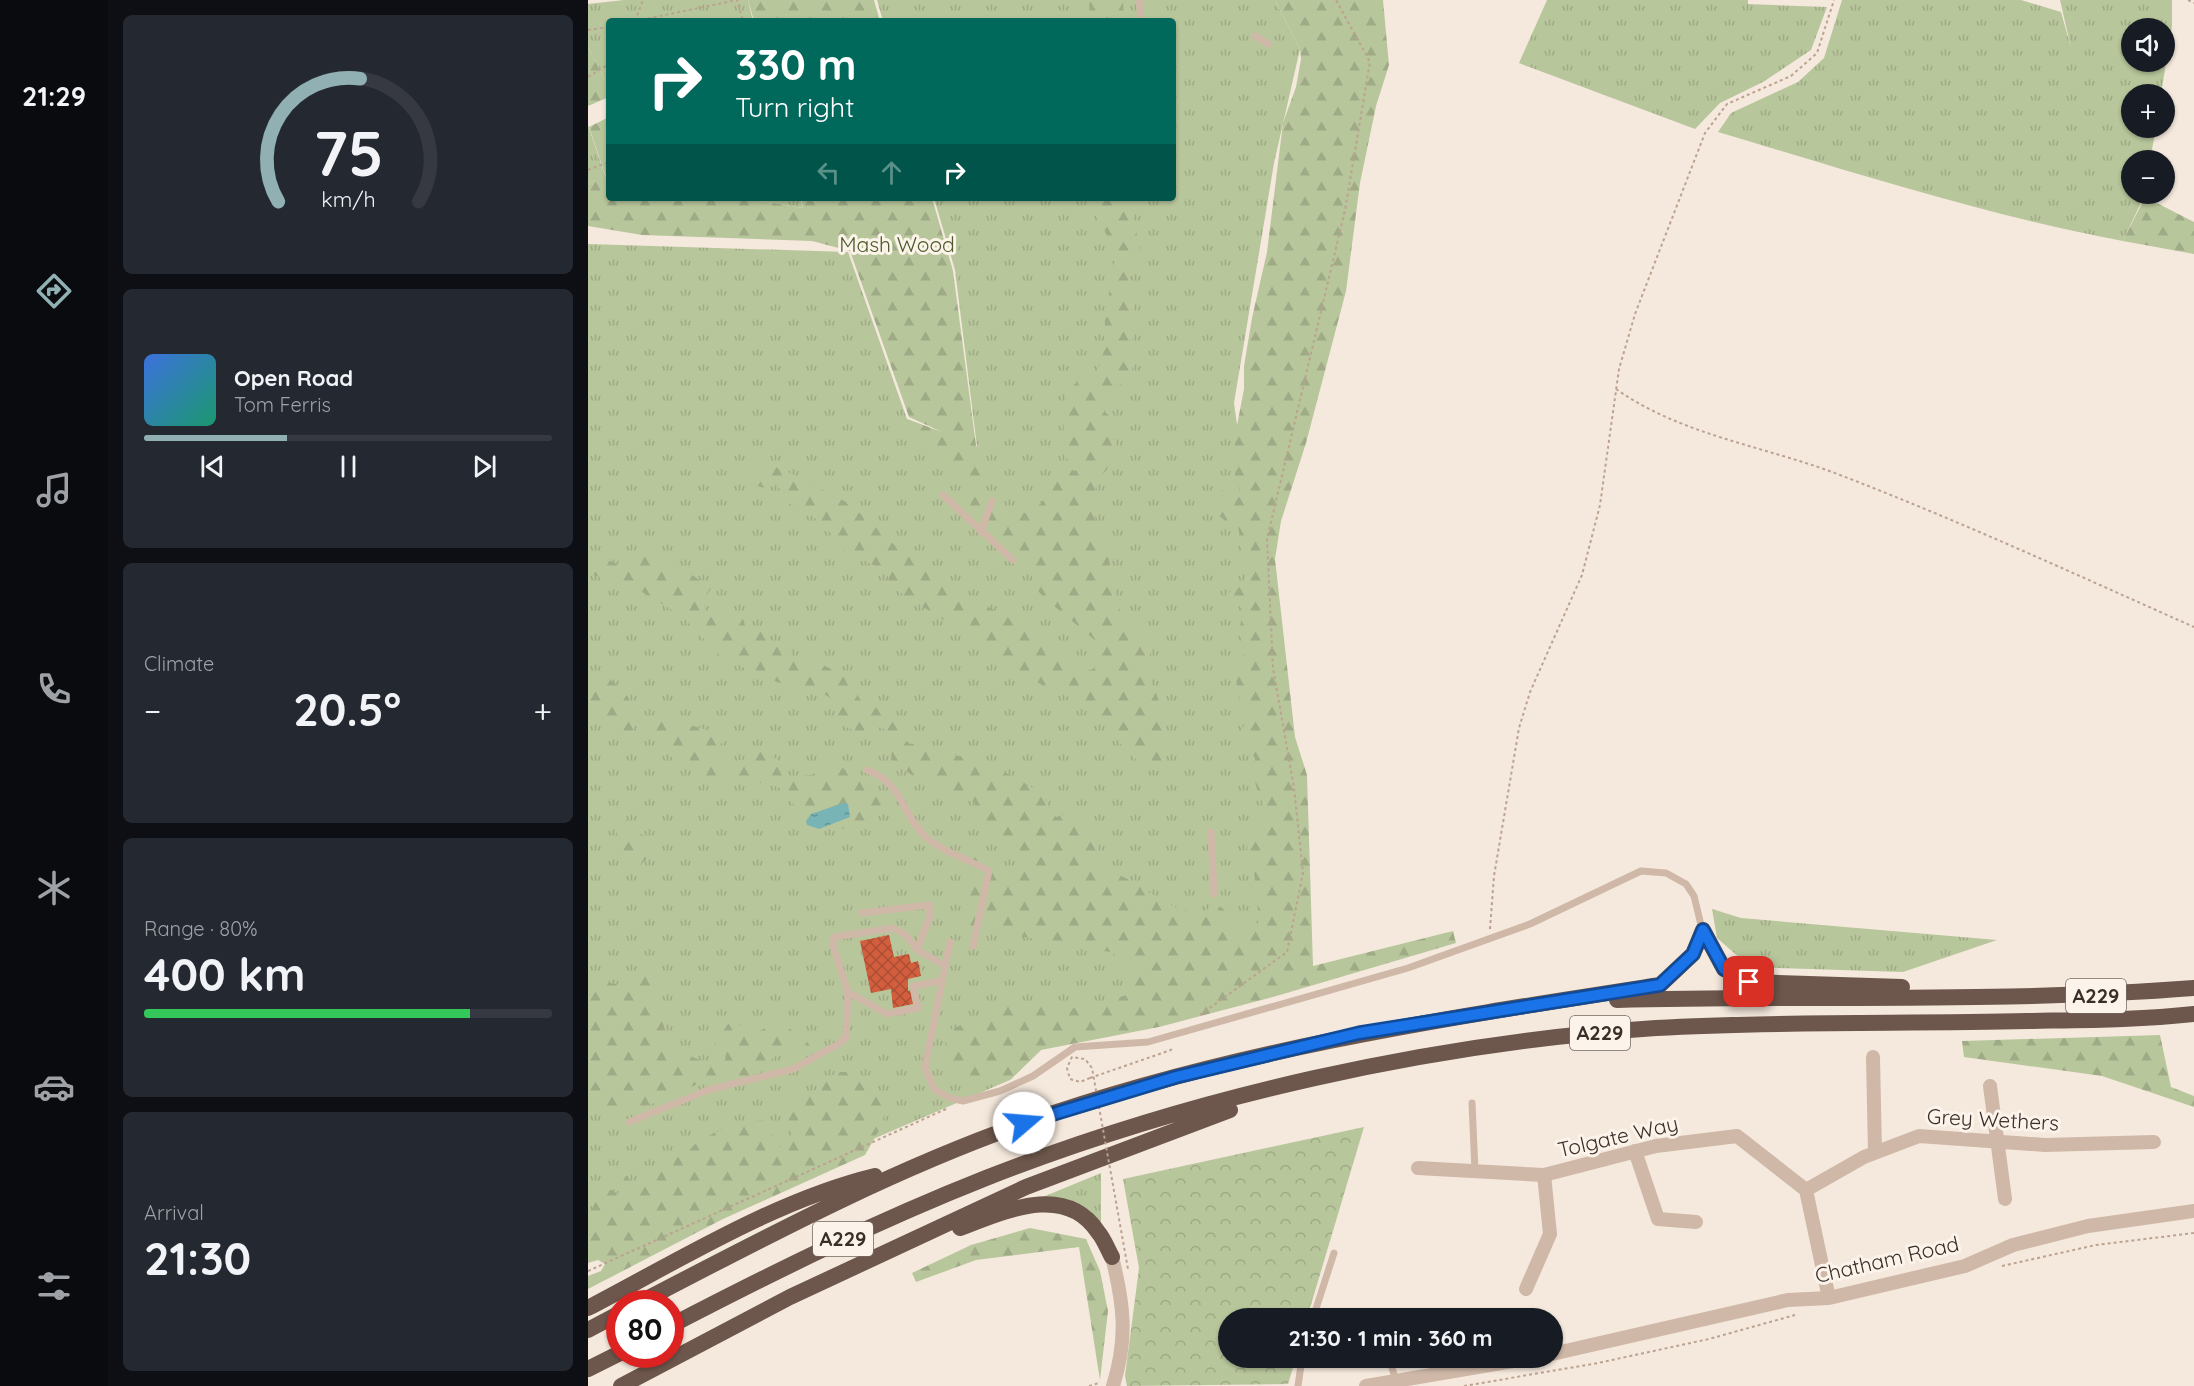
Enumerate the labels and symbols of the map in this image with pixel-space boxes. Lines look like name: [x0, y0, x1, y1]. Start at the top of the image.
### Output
park label: Mash Wood: [839, 231, 955, 257]
pin: [1723, 956, 1774, 1007]
road number: A229: [2066, 979, 2126, 1013]
road number: A229: [1570, 1016, 1630, 1050]
position arrow: [992, 1091, 1056, 1155]
street label: Grey Wethers: [1926, 1103, 2060, 1135]
street label: Tolgate Way: [1555, 1110, 1680, 1162]
road number: A229: [813, 1222, 873, 1256]
street label: Chatham Road: [1812, 1230, 1961, 1288]
speed limit sign: 80: [606, 1290, 684, 1368]

